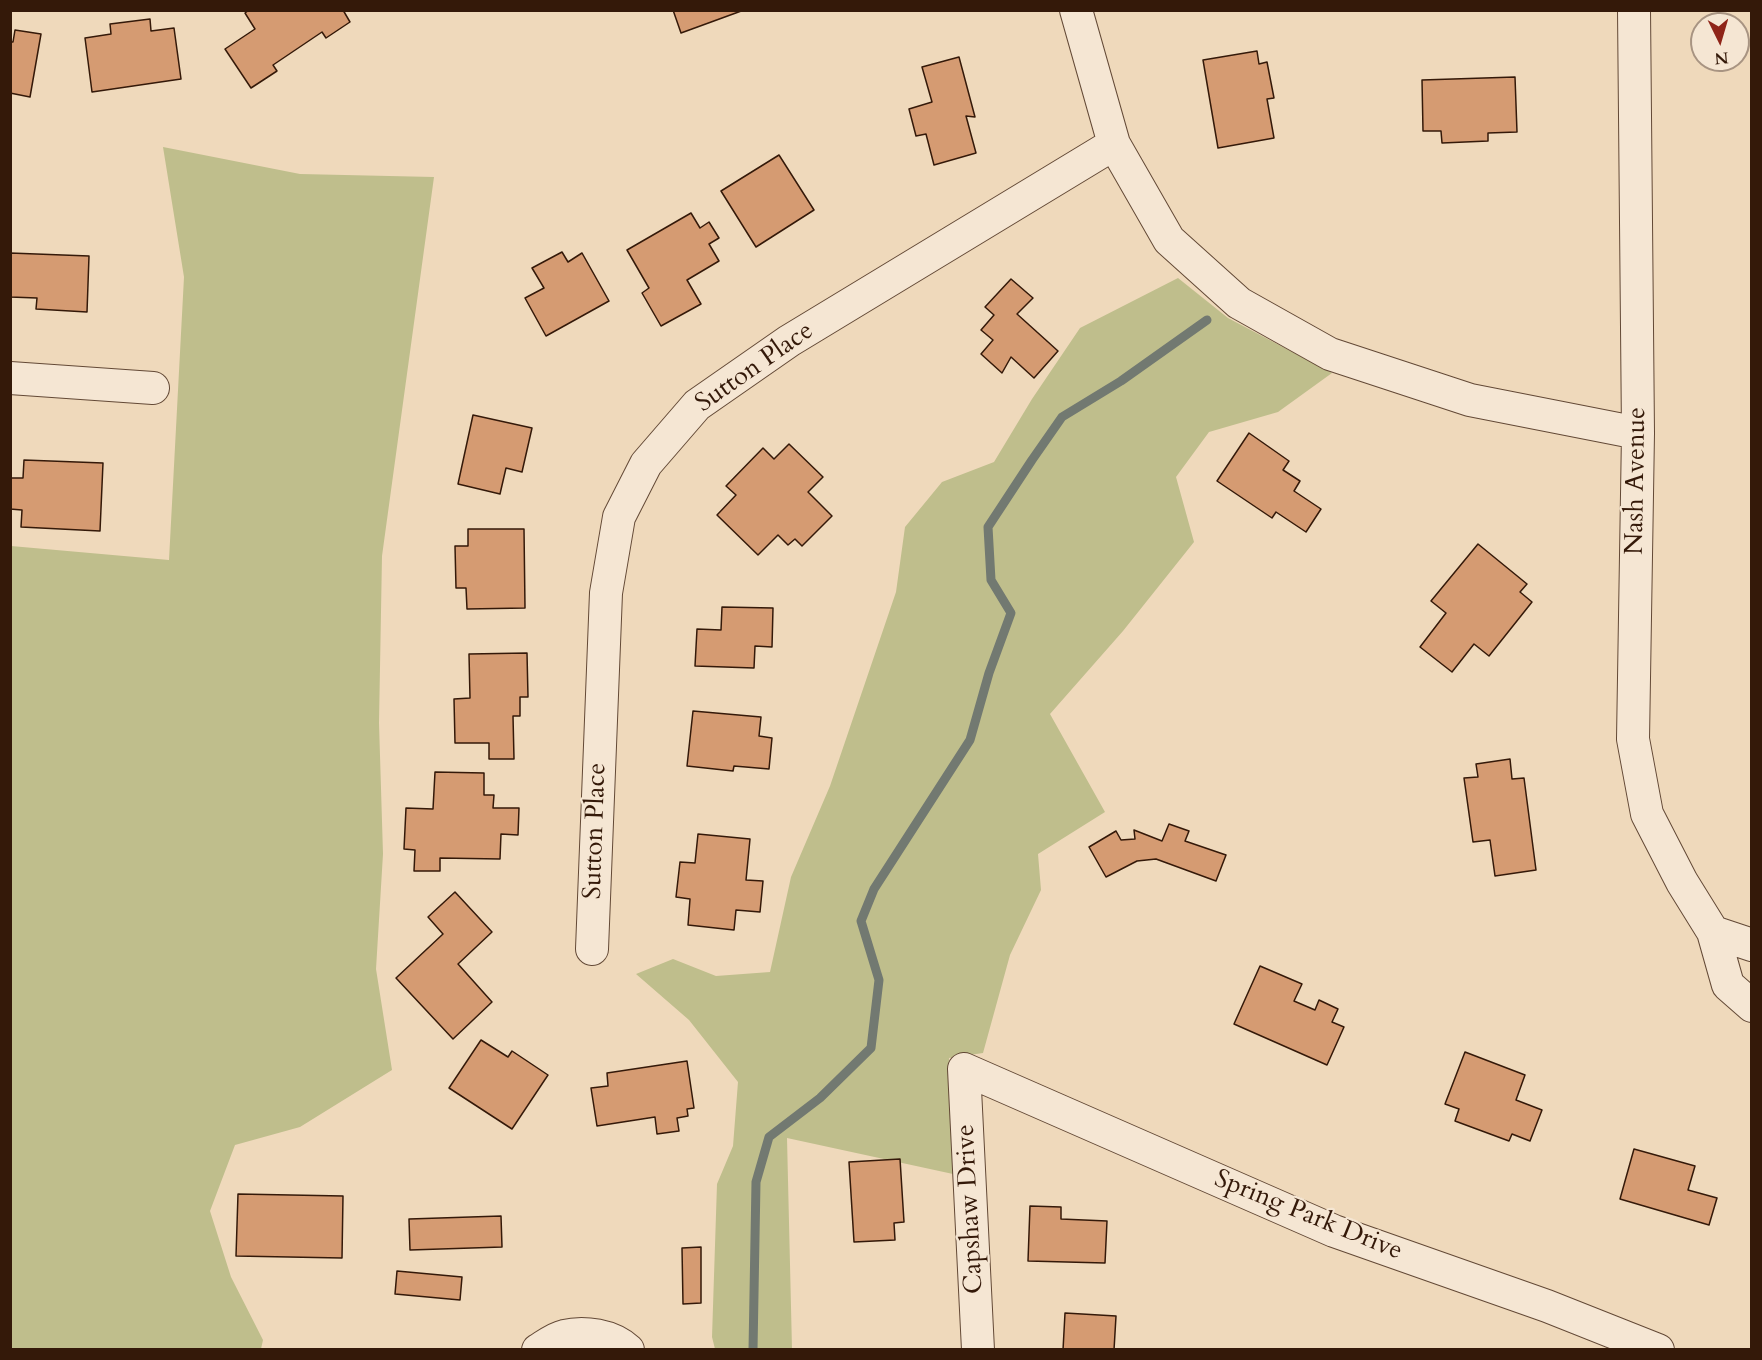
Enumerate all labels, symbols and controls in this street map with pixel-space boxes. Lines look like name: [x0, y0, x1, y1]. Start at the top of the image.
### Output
north arrow: [1690, 12, 1750, 72]
text: N: [1714, 46, 1729, 70]
street label: Sutton Place: [690, 316, 820, 420]
street label: Nash Avenue: [1620, 407, 1654, 555]
street label: Sutton Place: [578, 762, 614, 900]
street label: Capshaw Drive: [951, 1123, 991, 1295]
street label: Spring Park Drive: [1210, 1164, 1406, 1268]

